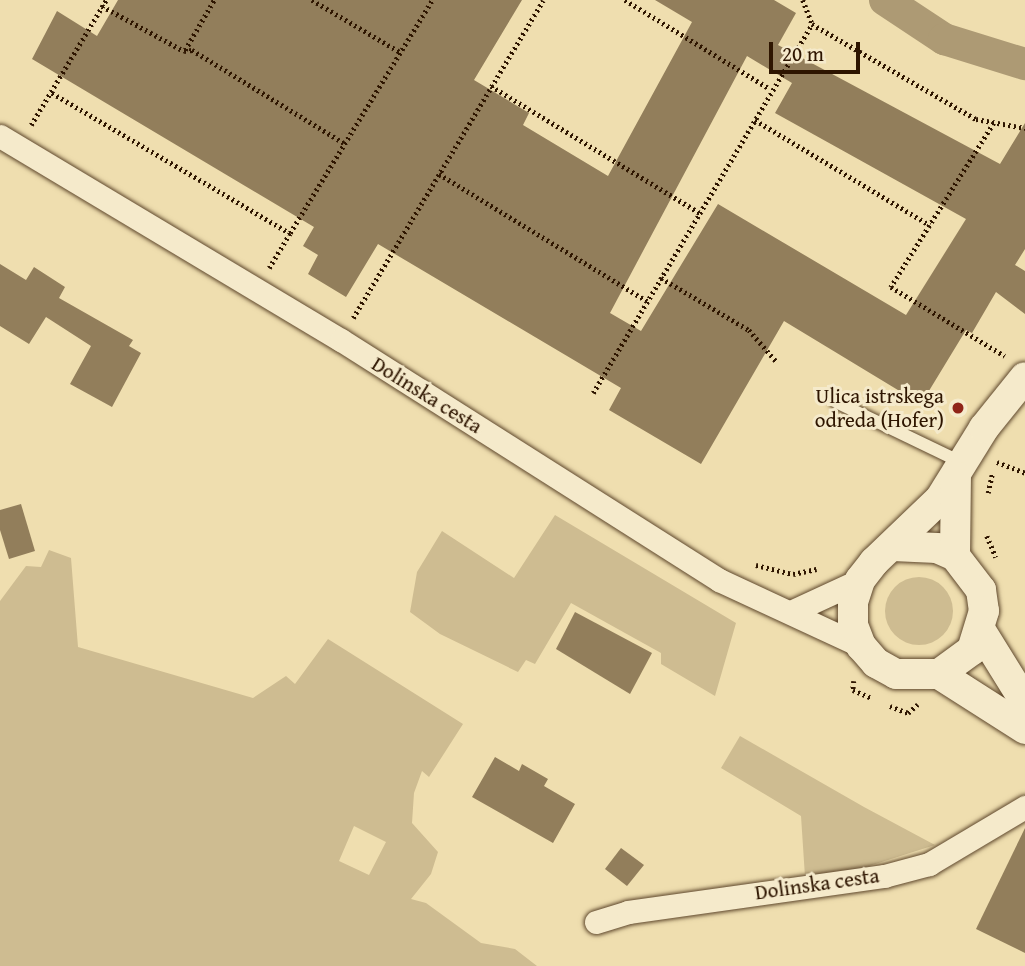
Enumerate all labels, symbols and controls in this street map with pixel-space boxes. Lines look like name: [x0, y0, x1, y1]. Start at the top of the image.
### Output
scale bar: [773, 28, 864, 72]
text: 20 m: [782, 38, 824, 69]
street label: Dolinska cesta: [367, 351, 487, 439]
place label: Ulica istrskega odreda (Hofer): [815, 383, 944, 433]
marker: Ulica istrskega odreda (Hofer): [950, 400, 966, 416]
street label: Dolinska cesta: [753, 863, 881, 905]

